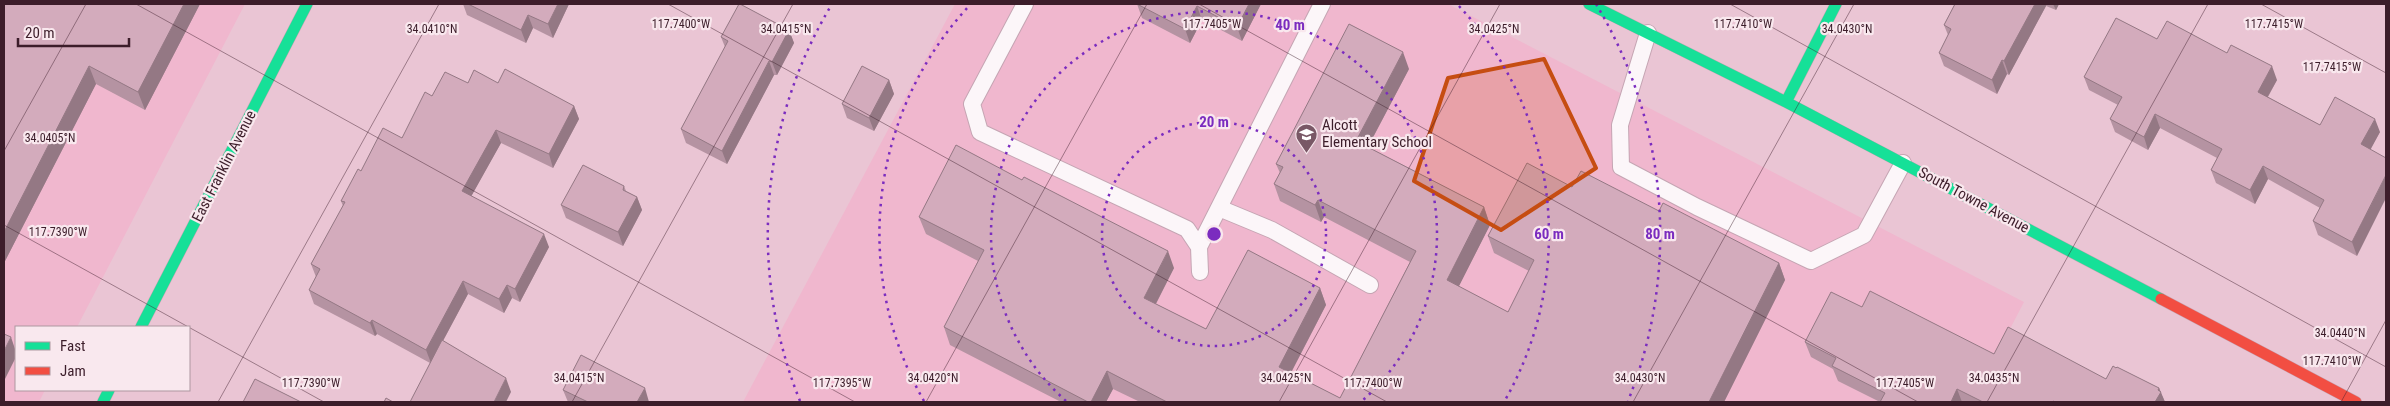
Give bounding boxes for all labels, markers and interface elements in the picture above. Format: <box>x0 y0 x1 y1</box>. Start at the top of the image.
scale bar <box>18 15 129 47</box>
text: 40 m <box>1275 16 1305 34</box>
text: 117.7400°W <box>652 17 710 31</box>
text: 117.7405°W <box>1183 17 1241 31</box>
text: 117.7410°W <box>1714 17 1772 31</box>
text: 117.7415°W <box>2245 17 2303 31</box>
text: 34.0410°N <box>407 22 457 36</box>
text: 34.0415°N <box>761 22 811 36</box>
text: 34.0425°N <box>1469 22 1519 36</box>
text: 34.0430°N <box>1822 22 1872 36</box>
text: 20 m <box>25 24 55 42</box>
text: 117.7415°W <box>2303 60 2361 74</box>
street label: East Franklin Avenue <box>188 107 260 225</box>
text: 20 m <box>1199 113 1229 131</box>
place label: Alcott Elementary School <box>1322 116 1432 151</box>
school or university icon: Alcott Elementary School <box>1294 122 1318 153</box>
text: 34.0405°N <box>25 131 75 145</box>
street label: South Towne Avenue <box>1916 163 2032 237</box>
text: 117.7390°W <box>29 225 87 239</box>
centre of rings <box>1205 225 1223 243</box>
text: 60 m <box>1534 225 1564 243</box>
text: 80 m <box>1645 225 1675 243</box>
legend <box>15 326 190 391</box>
text: 34.0440°N <box>2315 326 2365 340</box>
text: Fast <box>60 337 85 355</box>
text: 117.7410°W <box>2303 354 2361 368</box>
text: Jam <box>60 362 86 380</box>
text: 34.0415°N <box>554 371 604 385</box>
text: 34.0420°N <box>908 371 958 385</box>
text: 34.0425°N <box>1261 371 1311 385</box>
text: 34.0430°N <box>1615 371 1665 385</box>
text: 34.0435°N <box>1969 371 2019 385</box>
text: 117.7390°W <box>282 376 340 390</box>
text: 117.7395°W <box>813 376 871 390</box>
text: 117.7400°W <box>1344 376 1402 390</box>
text: 117.7405°W <box>1876 376 1934 390</box>

